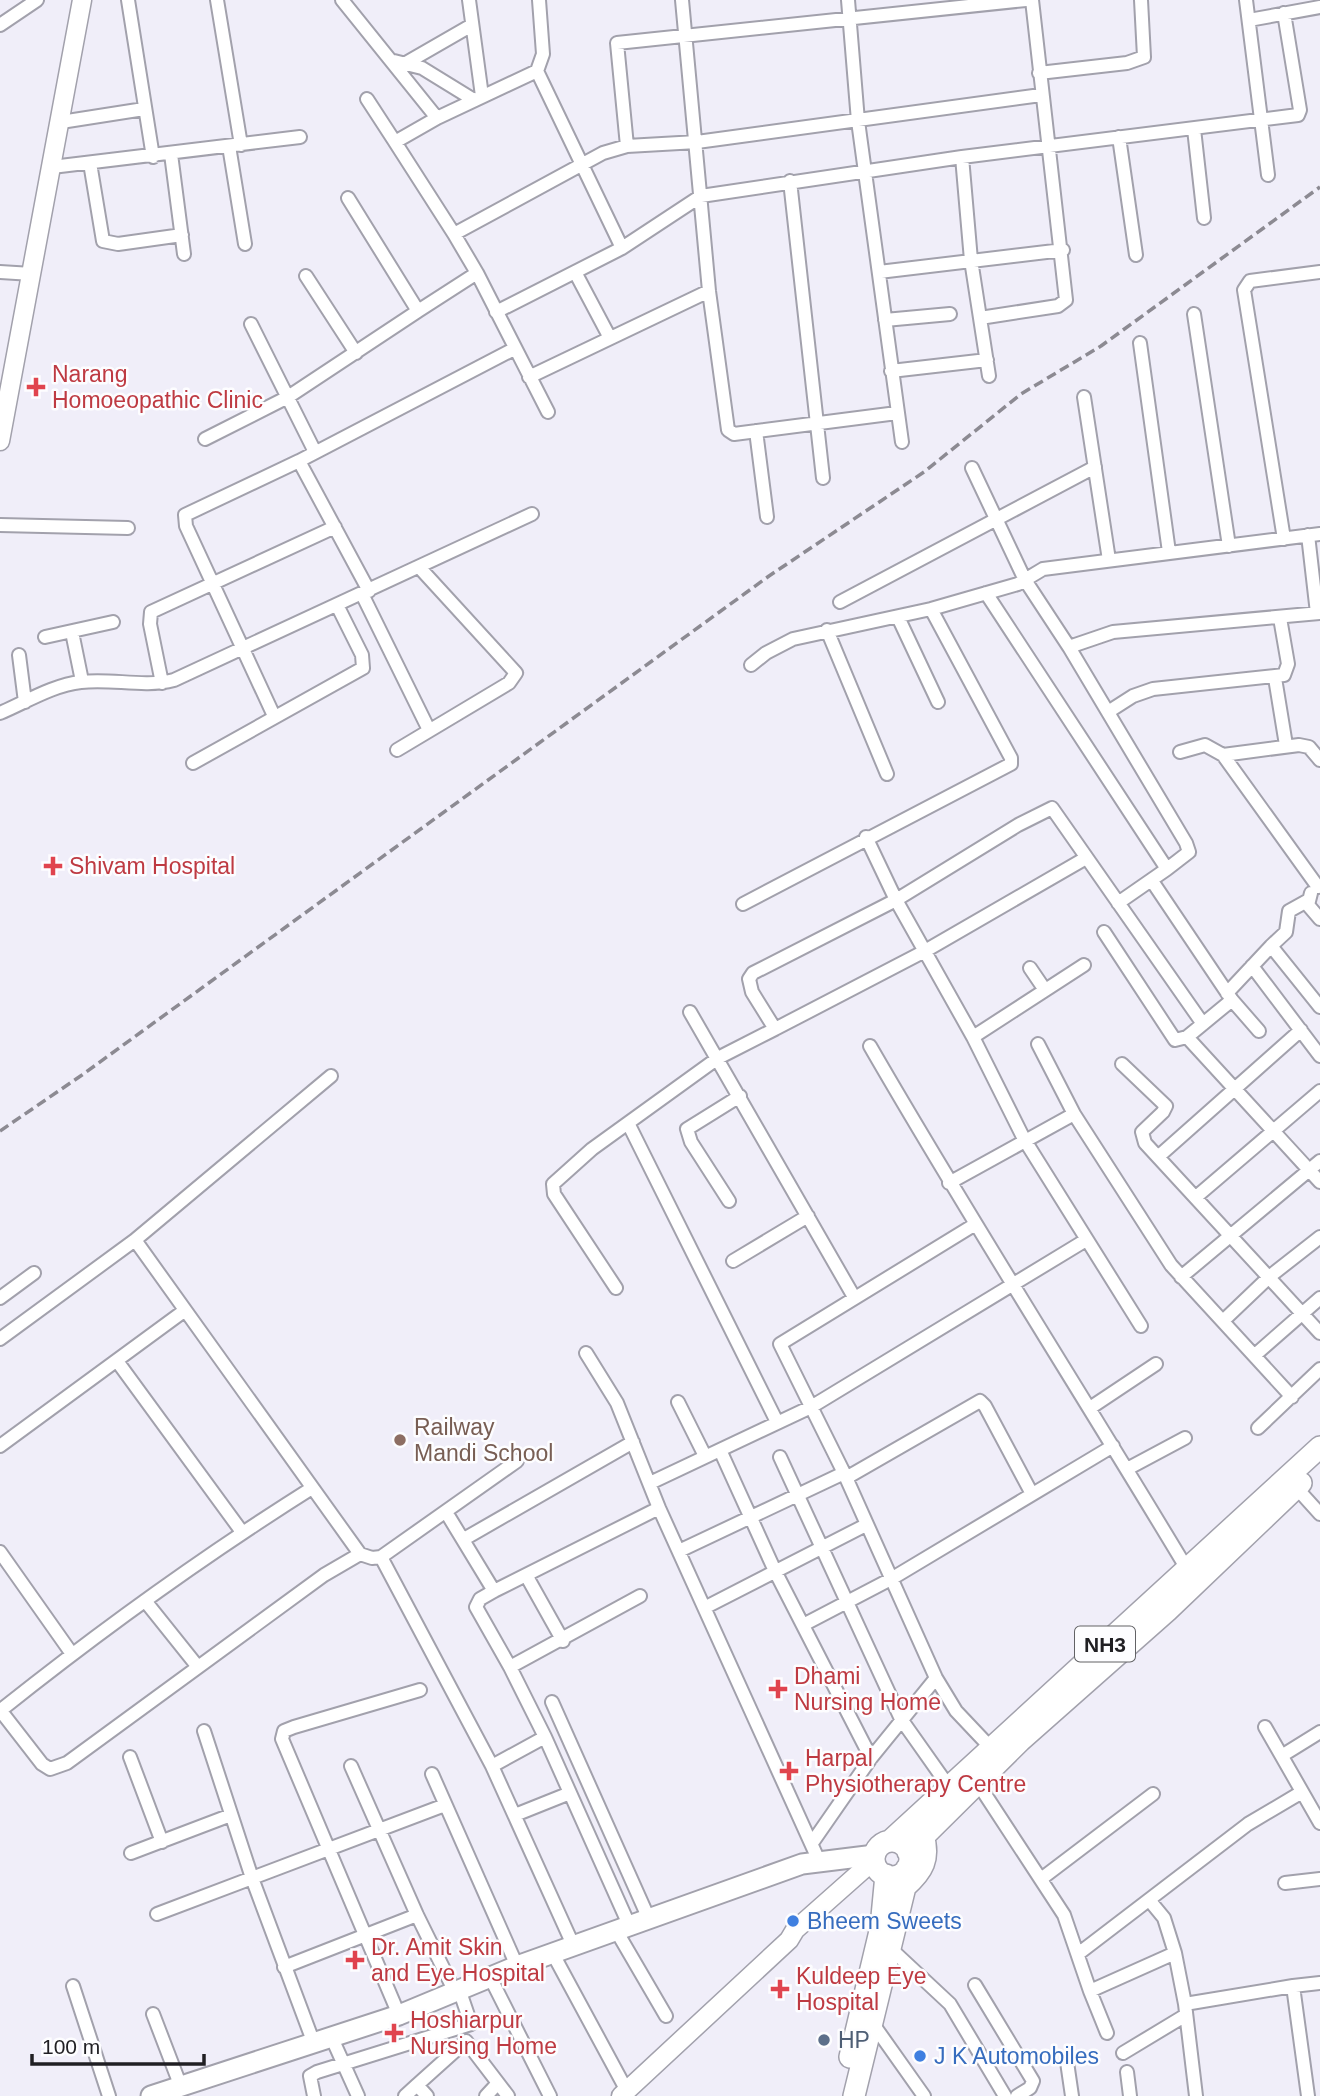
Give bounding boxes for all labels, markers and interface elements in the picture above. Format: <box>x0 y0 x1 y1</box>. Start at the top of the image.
place label: Narang Homoeopathic Clinic <box>52 361 263 413</box>
marker: Narang Homoeopathic Clinic <box>26 377 46 397</box>
place label: Shivam Hospital <box>69 853 235 879</box>
marker: Shivam Hospital <box>43 856 63 876</box>
place label: Railway Mandi School <box>414 1414 553 1466</box>
marker: Railway Mandi School <box>392 1432 408 1448</box>
road number: NH3 <box>1075 1626 1135 1662</box>
place label: Dhami Nursing Home <box>794 1663 941 1715</box>
marker: Dhami Nursing Home <box>768 1679 788 1699</box>
place label: Harpal Physiotherapy Centre <box>805 1745 1026 1797</box>
marker: Harpal Physiotherapy Centre <box>779 1761 799 1781</box>
place label: Bheem Sweets <box>807 1908 962 1934</box>
marker: Bheem Sweets <box>785 1913 801 1929</box>
place label: Dr. Amit Skin and Eye Hospital <box>371 1934 545 1986</box>
marker: Dr. Amit Skin and Eye Hospital <box>345 1950 365 1970</box>
place label: Kuldeep Eye Hospital <box>796 1963 926 2015</box>
marker: Kuldeep Eye Hospital <box>770 1979 790 1999</box>
place label: Hoshiarpur Nursing Home <box>410 2007 557 2059</box>
scale bar <box>32 2022 203 2066</box>
marker: Hoshiarpur Nursing Home <box>384 2023 404 2043</box>
place label: HP <box>838 2027 870 2053</box>
marker: HP <box>816 2032 832 2048</box>
text: 100 m <box>42 2035 100 2058</box>
place label: J K Automobiles <box>934 2043 1099 2069</box>
marker: J K Automobiles <box>912 2048 928 2064</box>

